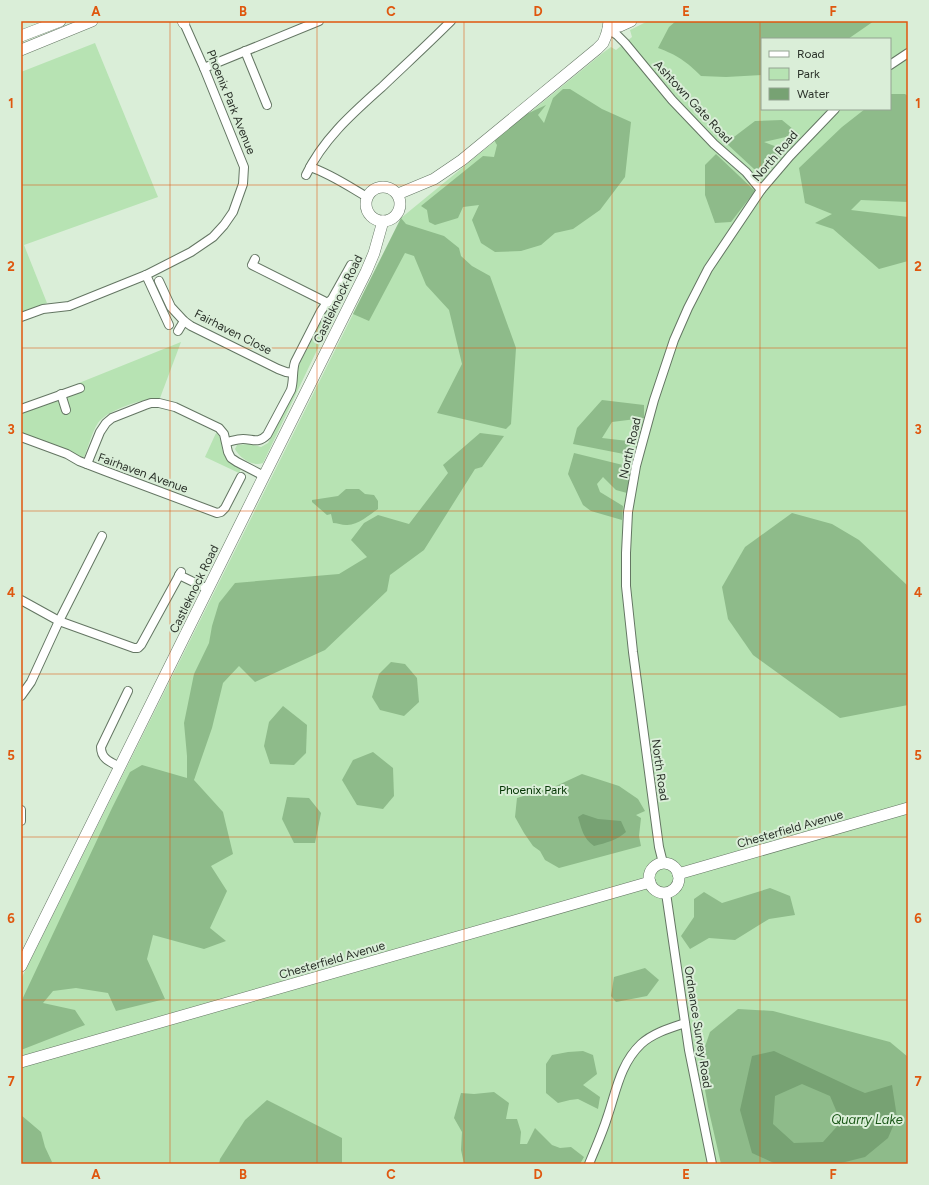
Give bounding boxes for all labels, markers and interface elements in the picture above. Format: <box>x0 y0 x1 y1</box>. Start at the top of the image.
text: A <box>91 4 101 19</box>
text: B <box>239 4 247 19</box>
text: C <box>386 4 396 19</box>
text: D <box>533 4 543 19</box>
text: E <box>682 4 690 19</box>
text: F <box>829 4 837 19</box>
legend <box>761 38 891 110</box>
text: Road <box>797 47 825 61</box>
street label: Phoenix Park Avenue <box>204 48 259 157</box>
street label: Ashtown Gate Road <box>651 58 735 146</box>
text: Park <box>797 67 820 81</box>
text: Water <box>797 87 829 101</box>
text: 1 <box>8 96 14 111</box>
text: 1 <box>915 96 921 111</box>
street label: North Road <box>749 128 801 184</box>
street label: Castleknock Road <box>311 253 365 345</box>
text: 2 <box>7 259 15 274</box>
text: 2 <box>914 259 922 274</box>
street label: Fairhaven Close <box>192 307 274 358</box>
street label: North Road <box>616 416 644 480</box>
text: 3 <box>7 422 15 437</box>
text: 3 <box>914 422 922 437</box>
street label: Fairhaven Avenue <box>96 450 190 496</box>
street label: Castleknock Road <box>167 543 221 635</box>
text: 4 <box>7 585 15 600</box>
text: 4 <box>914 585 922 600</box>
street label: North Road <box>649 738 671 802</box>
text: 5 <box>7 748 15 763</box>
text: 5 <box>914 748 922 763</box>
park label: Phoenix Park <box>499 783 567 797</box>
street label: Chesterfield Avenue <box>735 807 845 851</box>
text: 6 <box>7 911 15 926</box>
text: 6 <box>914 911 922 926</box>
street label: Chesterfield Avenue <box>277 938 387 982</box>
street label: Ordnance Survey Road <box>681 965 715 1089</box>
text: 7 <box>7 1074 15 1089</box>
text: 7 <box>914 1074 922 1089</box>
water label: Quarry Lake <box>831 1112 903 1127</box>
text: A <box>91 1167 101 1182</box>
text: B <box>239 1167 247 1182</box>
text: C <box>386 1167 396 1182</box>
text: D <box>533 1167 543 1182</box>
text: E <box>682 1167 690 1182</box>
text: F <box>829 1167 837 1182</box>

